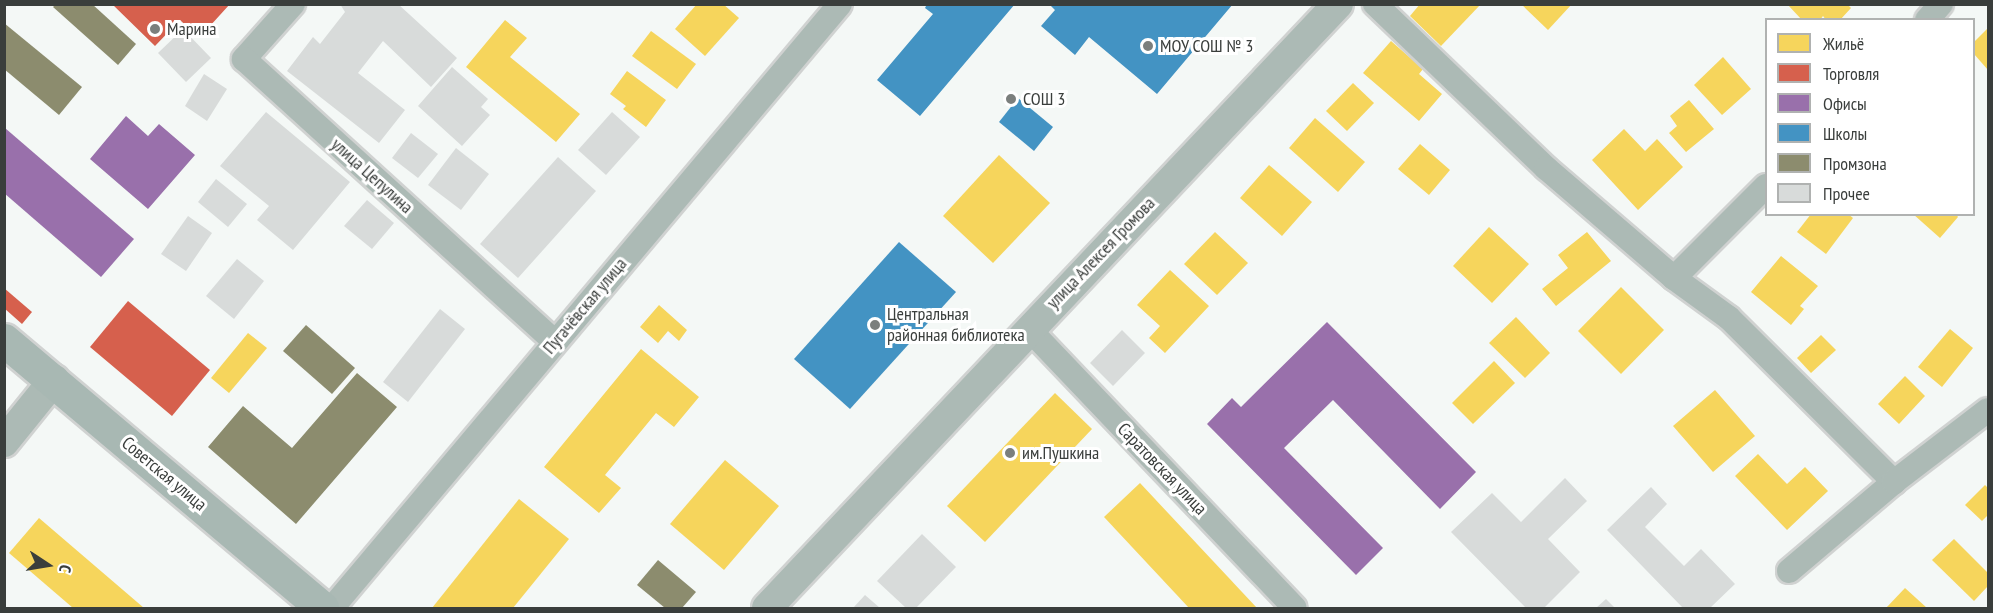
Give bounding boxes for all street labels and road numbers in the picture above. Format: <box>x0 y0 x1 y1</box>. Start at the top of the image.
street label: улица Цепулина <box>327 134 417 218</box>
street label: улица Алексея Громова <box>1042 193 1160 313</box>
street label: Пугачёвская улица <box>539 254 631 358</box>
street label: Саратовская улица <box>1113 419 1211 519</box>
street label: Советская улица <box>117 432 211 516</box>

